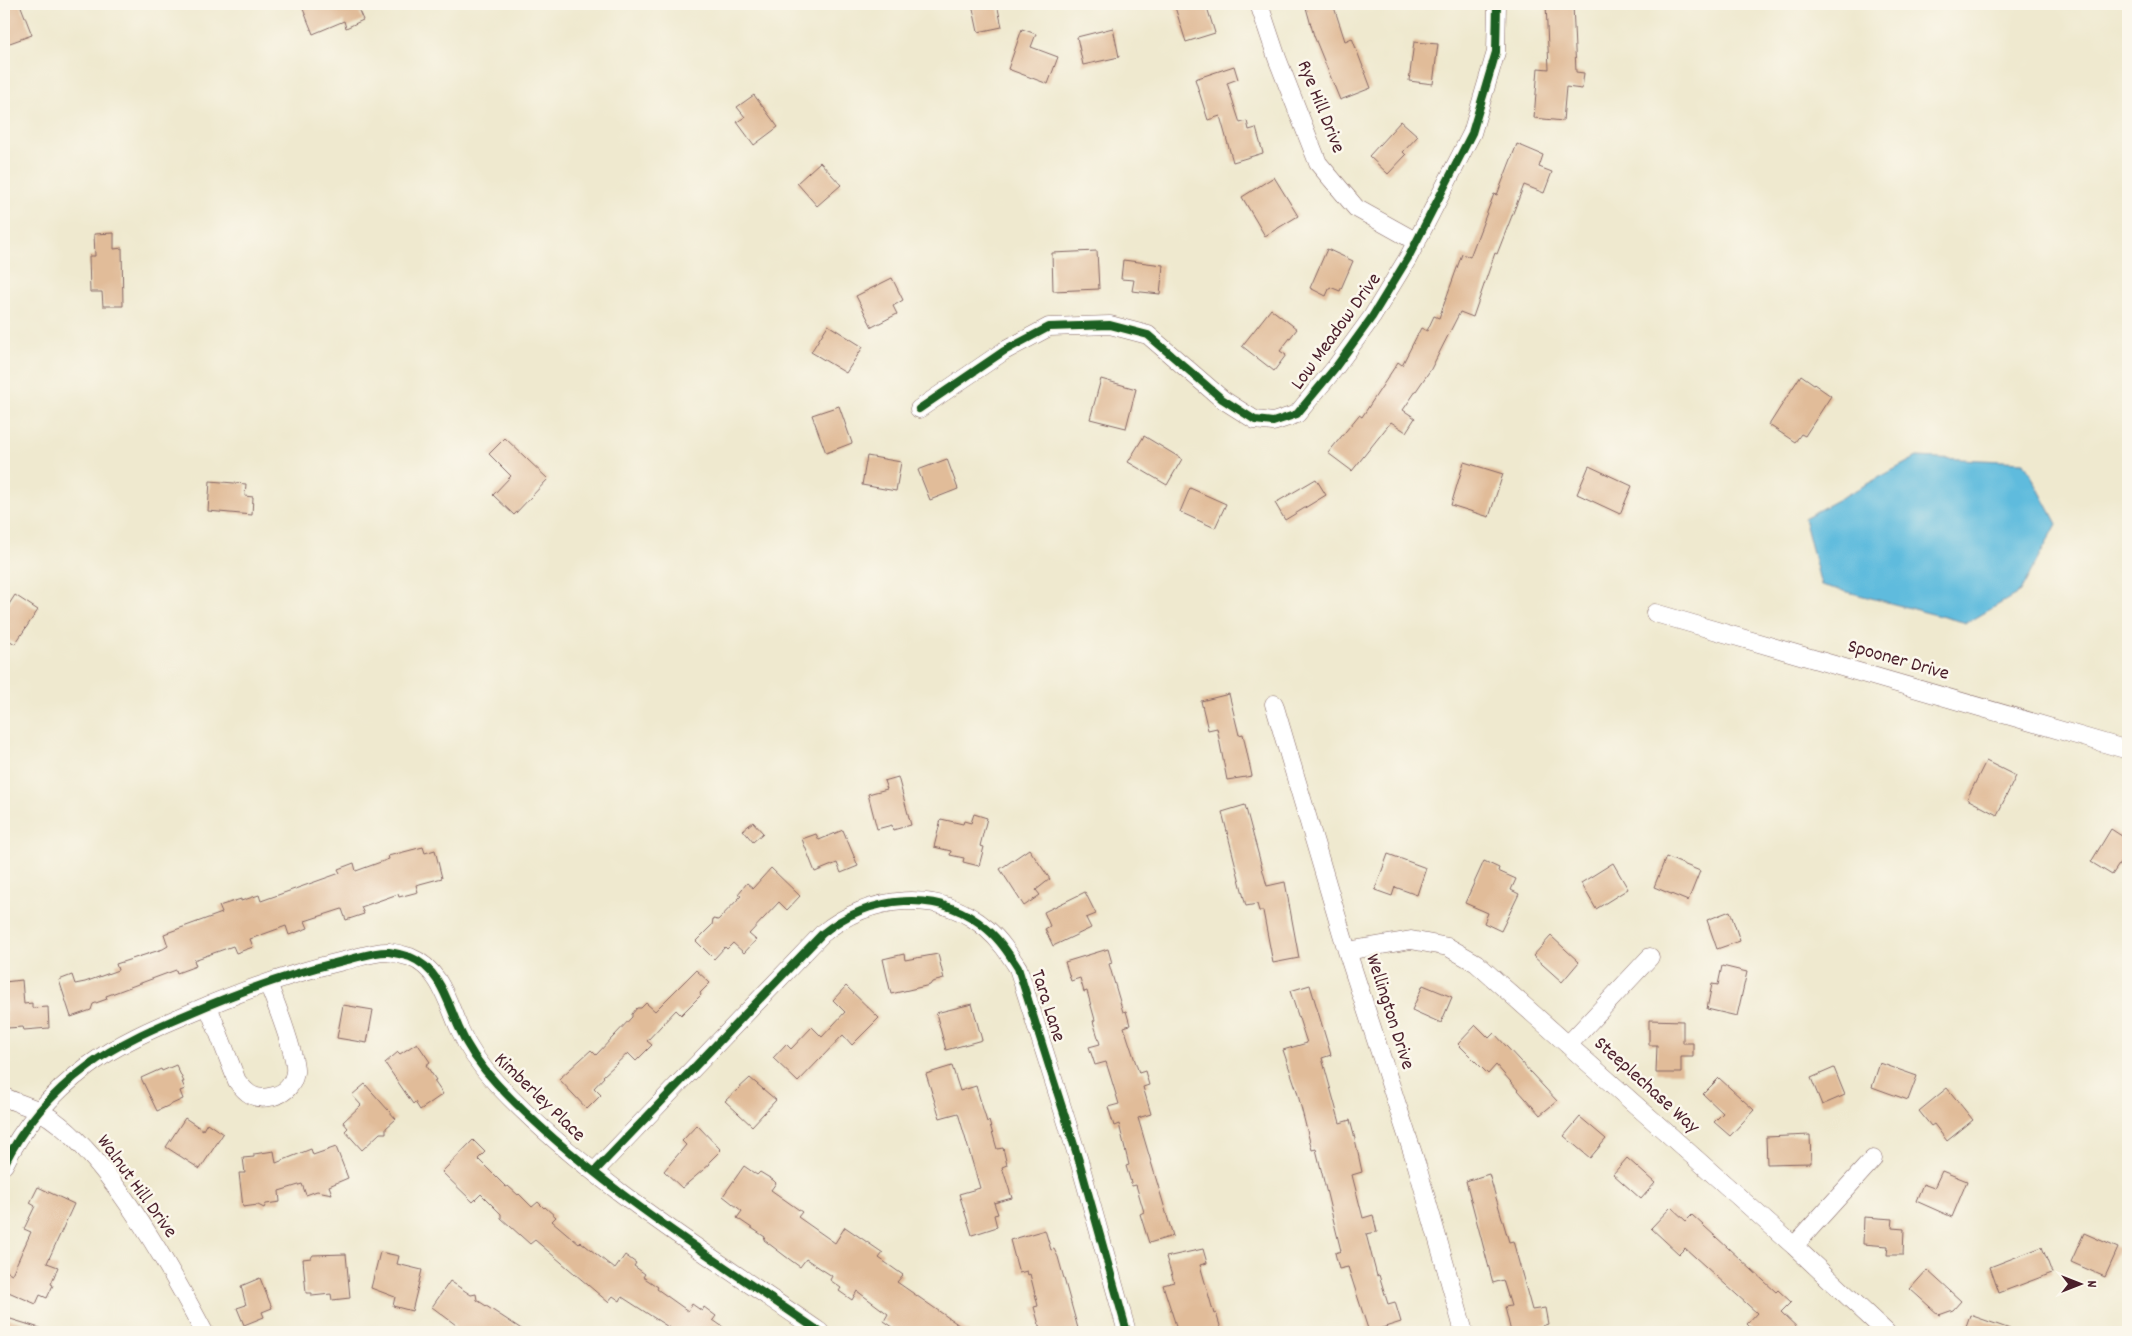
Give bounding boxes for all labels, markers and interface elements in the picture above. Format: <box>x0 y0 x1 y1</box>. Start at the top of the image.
street label: Rye Hill Drive <box>1289 56 1351 158</box>
street label: Low Meadow Drive <box>1285 268 1389 396</box>
street label: Spooner Drive <box>1844 633 1952 689</box>
street label: Wellington Drive <box>1357 951 1421 1074</box>
street label: Tara Lane <box>1022 966 1072 1046</box>
street label: Steeplechase Way <box>1587 1031 1706 1142</box>
street label: Kimberley Place <box>487 1047 591 1149</box>
street label: Walnut Hill Drive <box>89 1129 183 1245</box>
north arrow <box>2054 1258 2104 1308</box>
text: N <box>2081 1281 2101 1288</box>

